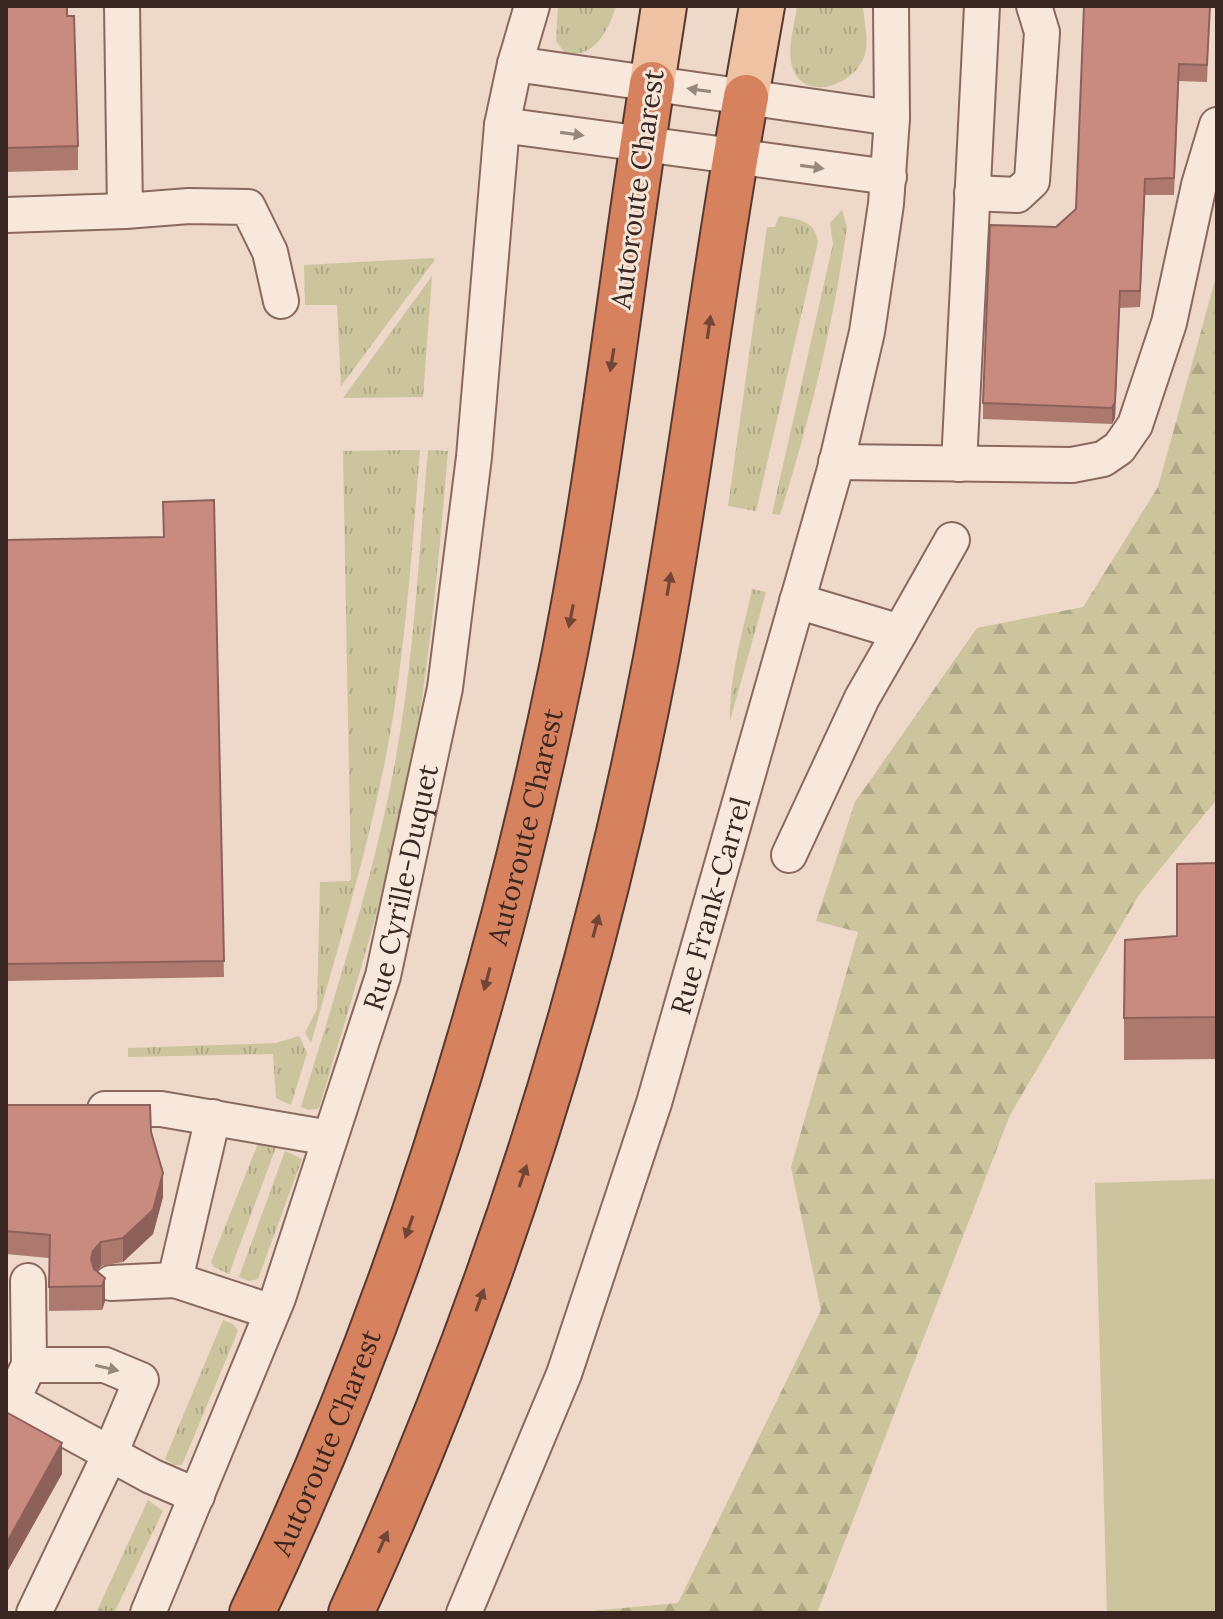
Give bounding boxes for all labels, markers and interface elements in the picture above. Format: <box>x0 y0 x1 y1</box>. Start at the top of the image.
street label: Autoroute Charest <box>602 67 672 312</box>
one-way arrow <box>686 83 711 96</box>
one-way arrow <box>560 128 585 141</box>
one-way arrow <box>800 161 825 174</box>
one-way arrow <box>702 315 715 340</box>
one-way arrow <box>605 347 618 372</box>
one-way arrow <box>664 572 676 597</box>
one-way arrow <box>565 604 577 629</box>
street label: Autoroute Charest <box>479 705 571 950</box>
street label: Rue Cyrille-Duquet <box>355 761 446 1015</box>
street label: Rue Frank-Carrel <box>662 793 758 1018</box>
one-way arrow <box>591 914 603 939</box>
one-way arrow <box>480 967 493 991</box>
one-way arrow <box>518 1164 530 1188</box>
one-way arrow <box>403 1215 415 1239</box>
one-way arrow <box>474 1288 487 1312</box>
street label: Autoroute Charest <box>263 1324 389 1562</box>
one-way arrow <box>94 1362 119 1375</box>
one-way arrow <box>376 1530 390 1554</box>

